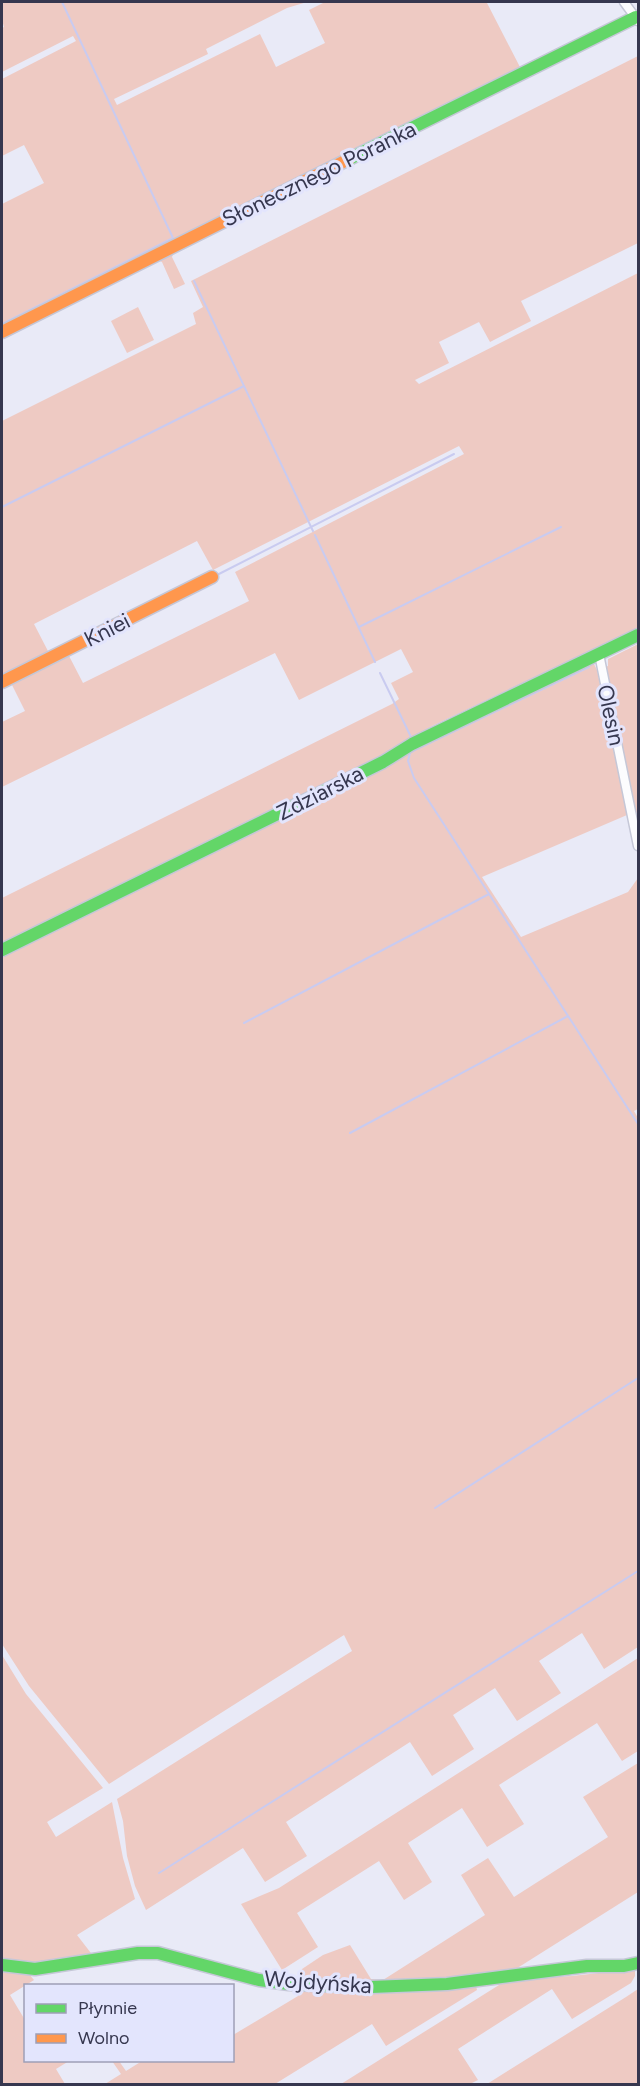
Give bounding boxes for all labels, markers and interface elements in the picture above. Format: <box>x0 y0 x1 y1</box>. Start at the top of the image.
street label: Słonecznego Poranka <box>217 115 421 233</box>
street label: Kniei <box>80 607 134 653</box>
street label: Olesin <box>591 682 631 748</box>
street label: Zdziarska <box>272 760 368 826</box>
street label: Wojdyńska <box>263 1965 373 1999</box>
legend <box>24 1984 234 2062</box>
text: Płynnie <box>78 1997 137 2019</box>
text: Wolno <box>78 2027 129 2049</box>

